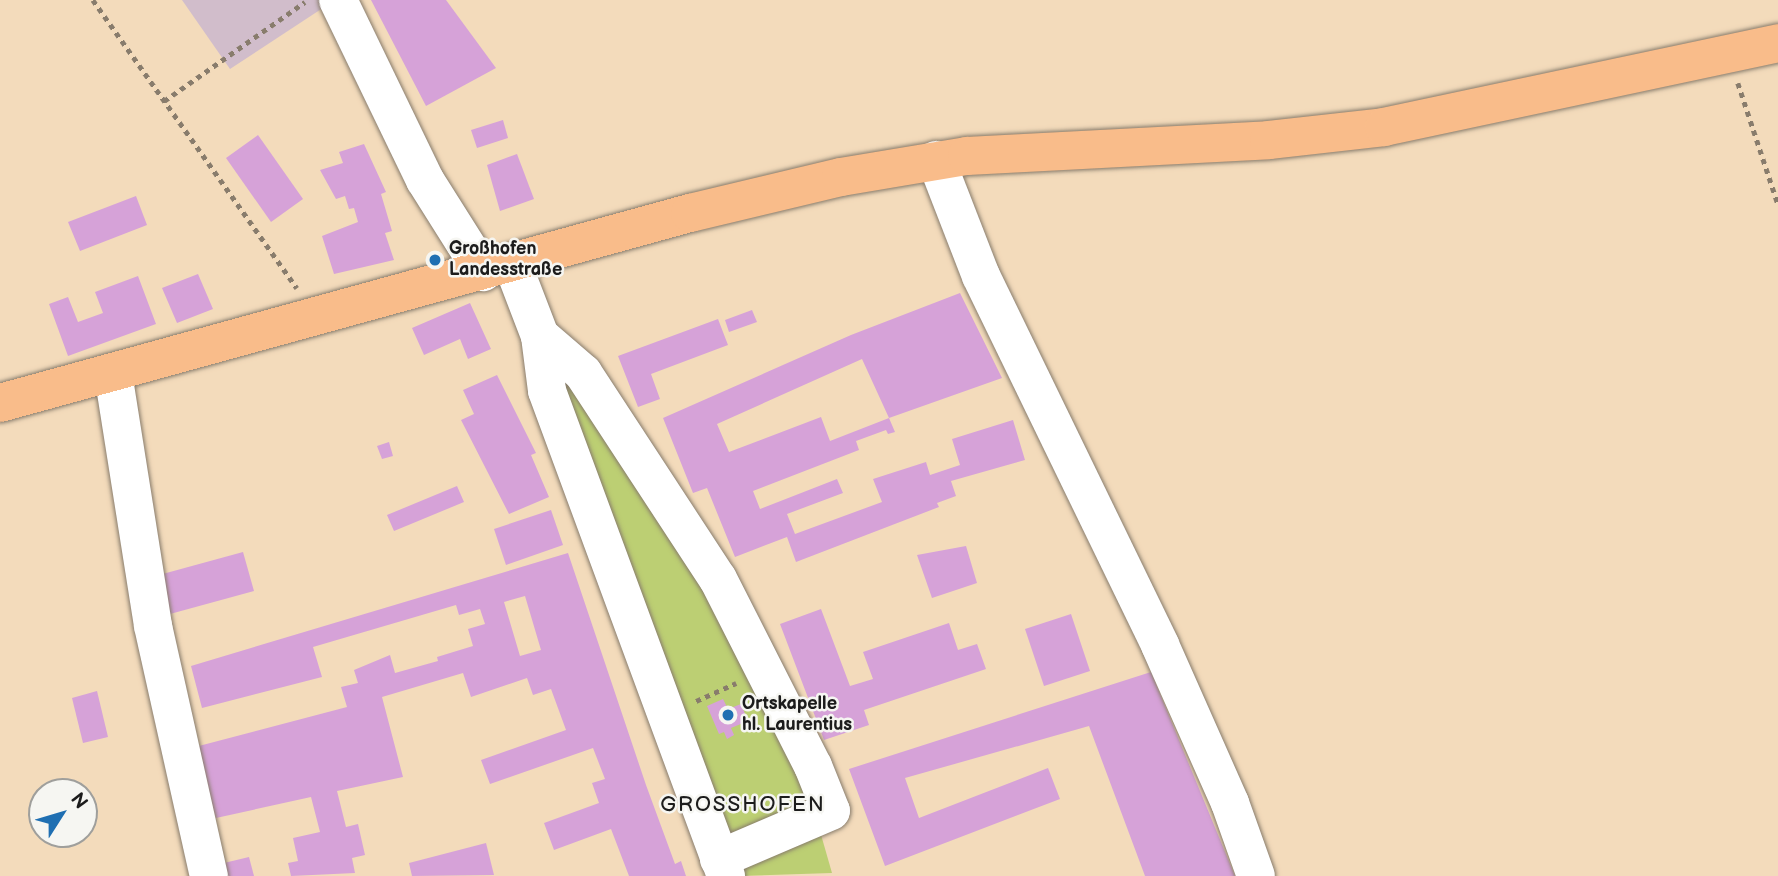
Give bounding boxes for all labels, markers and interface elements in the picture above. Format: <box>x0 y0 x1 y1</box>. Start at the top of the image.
place label: Großhofen Landesstraße <box>449 239 562 282</box>
marker: Großhofen Landesstraße <box>427 252 443 268</box>
place label: Ortskapelle hl. Laurentius <box>742 694 852 736</box>
marker: Ortskapelle hl. Laurentius <box>720 707 736 723</box>
north arrow <box>28 778 98 848</box>
text: N <box>65 789 92 814</box>
district label: GROSSHOFEN <box>661 792 825 818</box>

